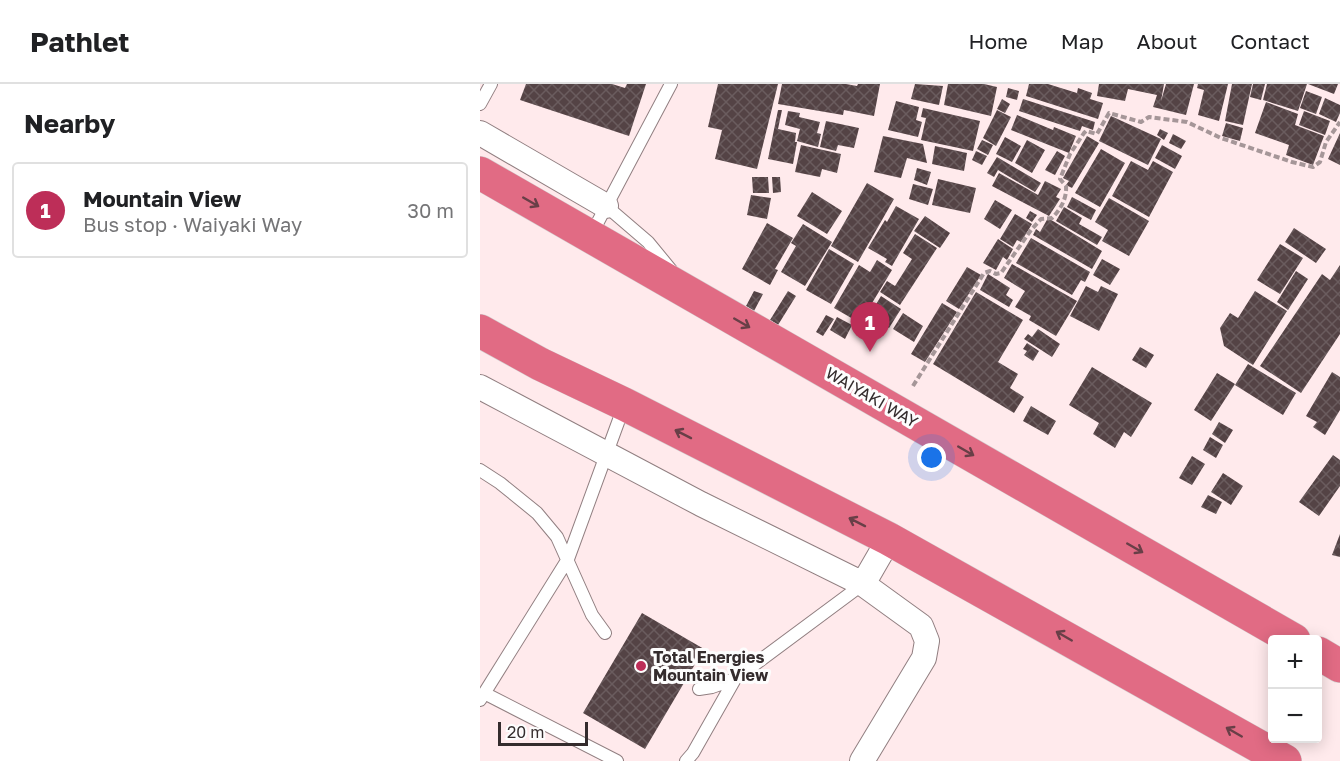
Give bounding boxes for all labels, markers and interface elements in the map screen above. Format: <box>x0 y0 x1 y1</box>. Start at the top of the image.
text: Pathlet <box>30 25 130 58</box>
text: Home <box>968 28 1028 54</box>
text: Map <box>1061 28 1104 54</box>
text: About <box>1137 28 1197 54</box>
text: Contact <box>1230 28 1310 54</box>
text: Nearby <box>24 108 115 139</box>
text: Mountain View <box>83 185 241 212</box>
one-way arrow <box>522 196 539 208</box>
text: 1 <box>40 198 51 222</box>
text: 30 m <box>407 198 454 222</box>
text: Bus stop · Waiyaki Way <box>83 212 302 236</box>
pin: 1 <box>850 302 890 352</box>
one-way arrow <box>733 317 750 329</box>
street label: WAIYAKI WAY <box>822 363 922 432</box>
one-way arrow <box>674 427 692 439</box>
your location <box>917 443 946 472</box>
one-way arrow <box>957 445 974 457</box>
one-way arrow <box>848 516 866 527</box>
one-way arrow <box>1126 542 1143 554</box>
one-way arrow <box>1056 630 1073 642</box>
map controls <box>1268 635 1322 743</box>
button: + <box>1268 635 1322 689</box>
place label: Total Energies Mountain View <box>653 647 769 685</box>
marker: Total Energies Mountain View <box>634 659 648 673</box>
button: − <box>1268 689 1322 743</box>
scale bar <box>498 719 588 746</box>
text: 20 m <box>507 722 544 742</box>
one-way arrow <box>1226 726 1243 738</box>

